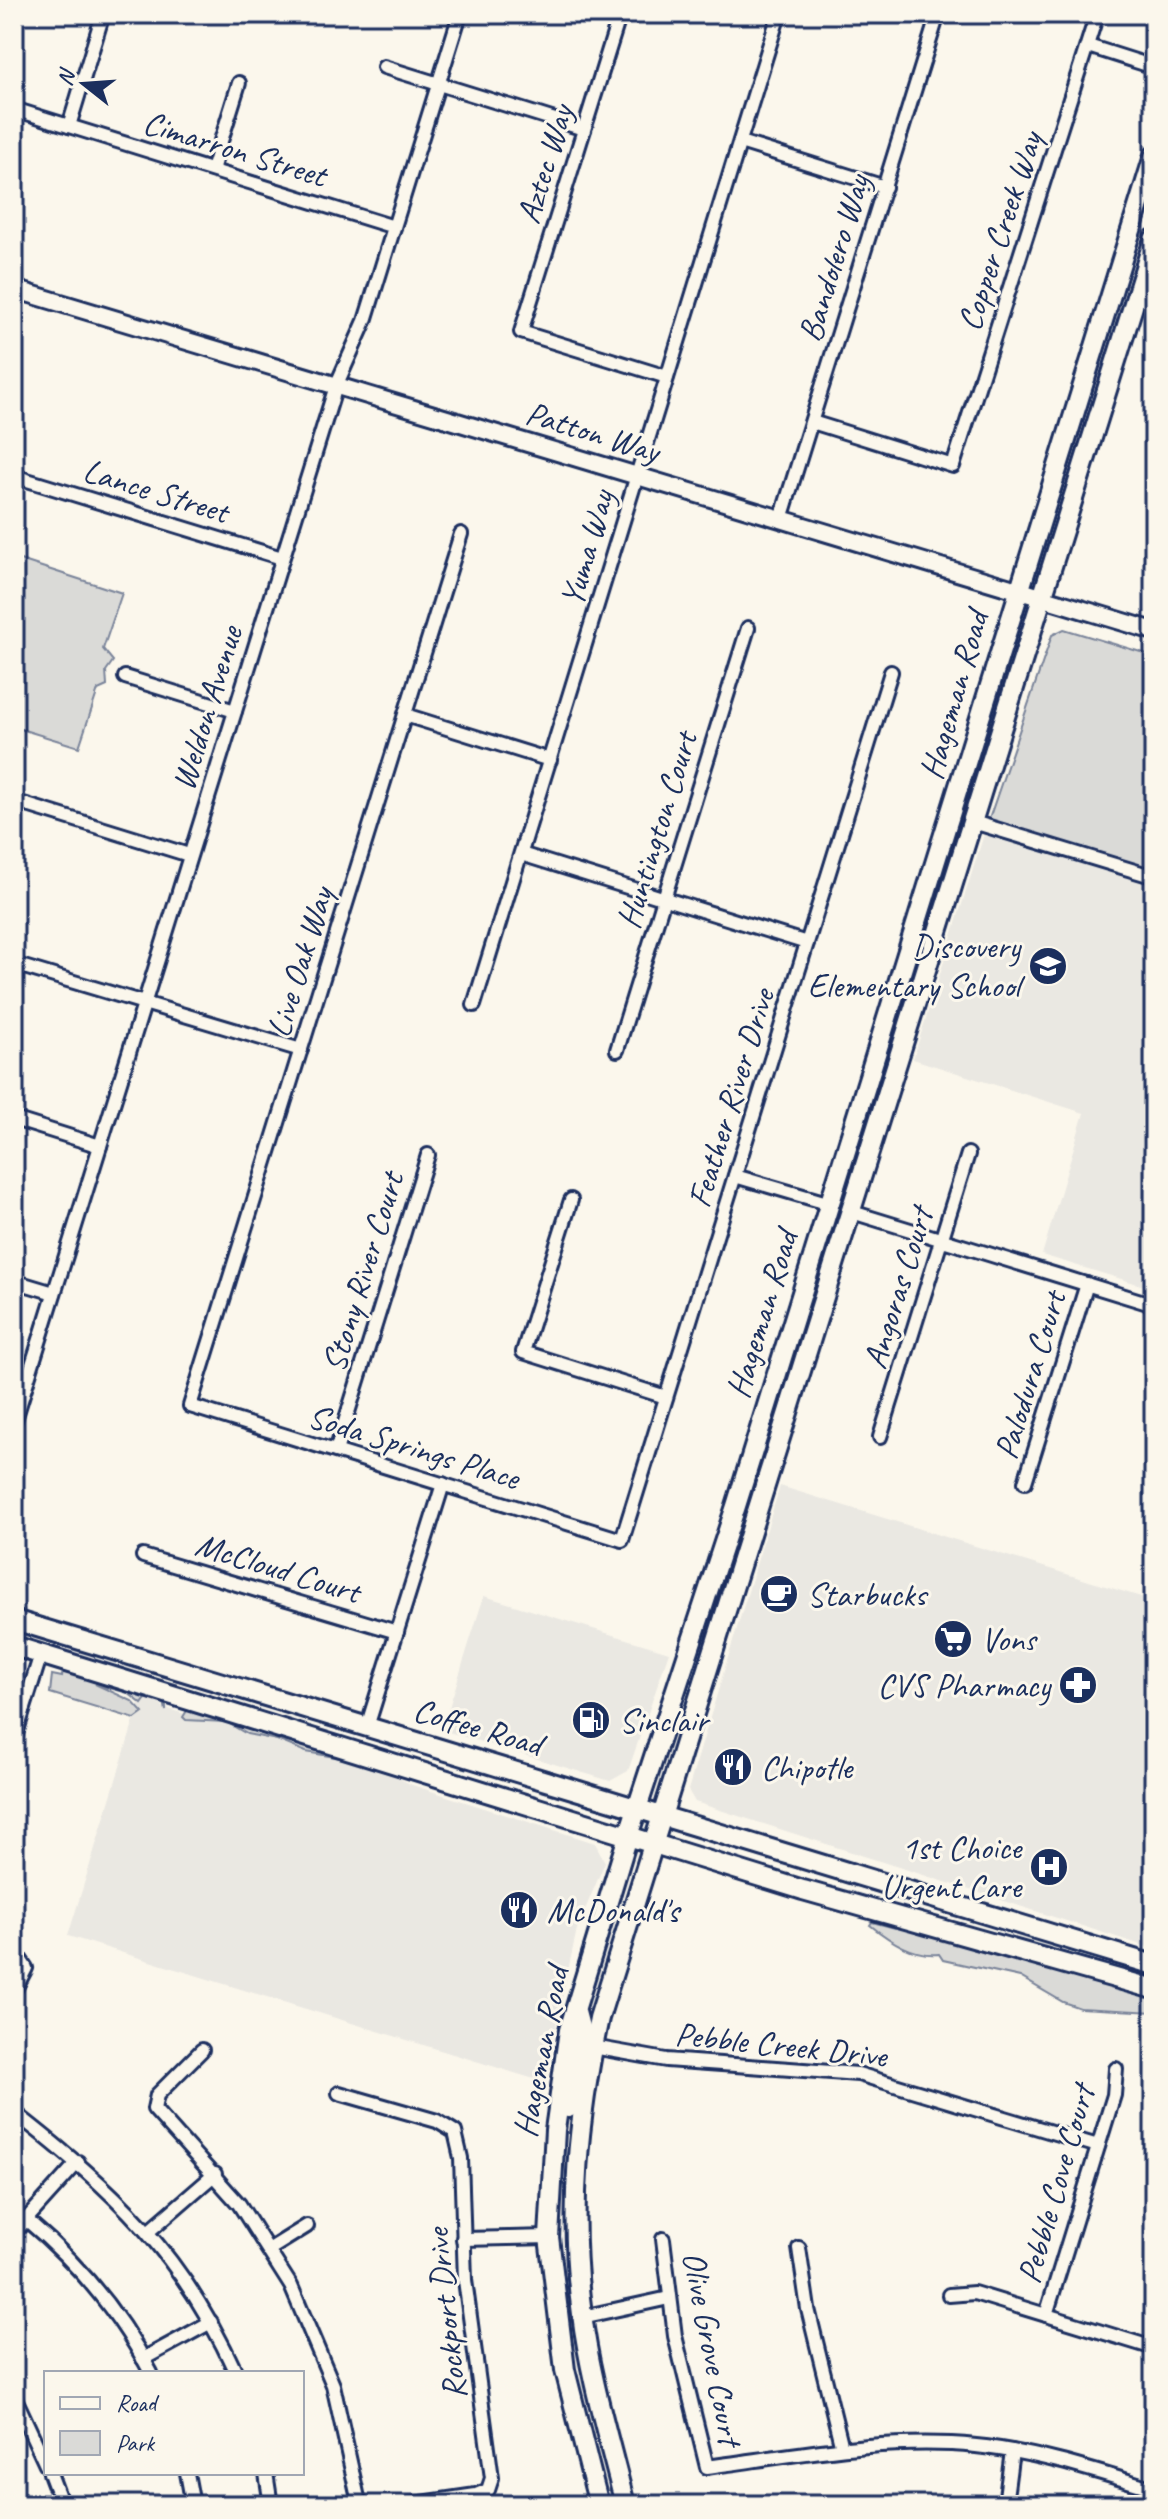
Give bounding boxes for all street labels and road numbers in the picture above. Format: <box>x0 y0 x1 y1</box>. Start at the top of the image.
street label: Aztec Way <box>506 98 583 228</box>
street label: Cimarron Street <box>138 100 335 198</box>
street label: Copper Creek Way <box>947 123 1053 336</box>
street label: Bandolero Way <box>788 167 880 347</box>
street label: Patton Way <box>521 391 667 473</box>
street label: Lance Street <box>78 448 237 534</box>
street label: Yuma Way <box>549 483 624 611</box>
street label: Hageman Road <box>909 602 999 784</box>
street label: Weldon Avenue <box>161 619 252 795</box>
street label: Huntington Court <box>606 723 708 933</box>
street label: Live Oak Way <box>256 879 344 1042</box>
street label: Feather River Drive <box>677 981 785 1213</box>
street label: Stony River Court <box>312 1164 414 1377</box>
street label: Angoras Court <box>853 1198 944 1374</box>
street label: Hageman Road <box>716 1221 809 1403</box>
street label: Palodura Court <box>984 1283 1076 1464</box>
street label: Soda Springs Place <box>303 1394 526 1500</box>
street label: McCloud Court <box>191 1522 369 1614</box>
street label: Coffee Road <box>409 1688 551 1767</box>
street label: Hageman Road <box>503 1959 579 2141</box>
street label: Pebble Creek Drive <box>673 2012 891 2077</box>
street label: Pebble Cove Court <box>1007 2076 1106 2288</box>
street label: Rockport Drive <box>415 2223 476 2401</box>
street label: Olive Grove Court <box>673 2248 753 2453</box>

